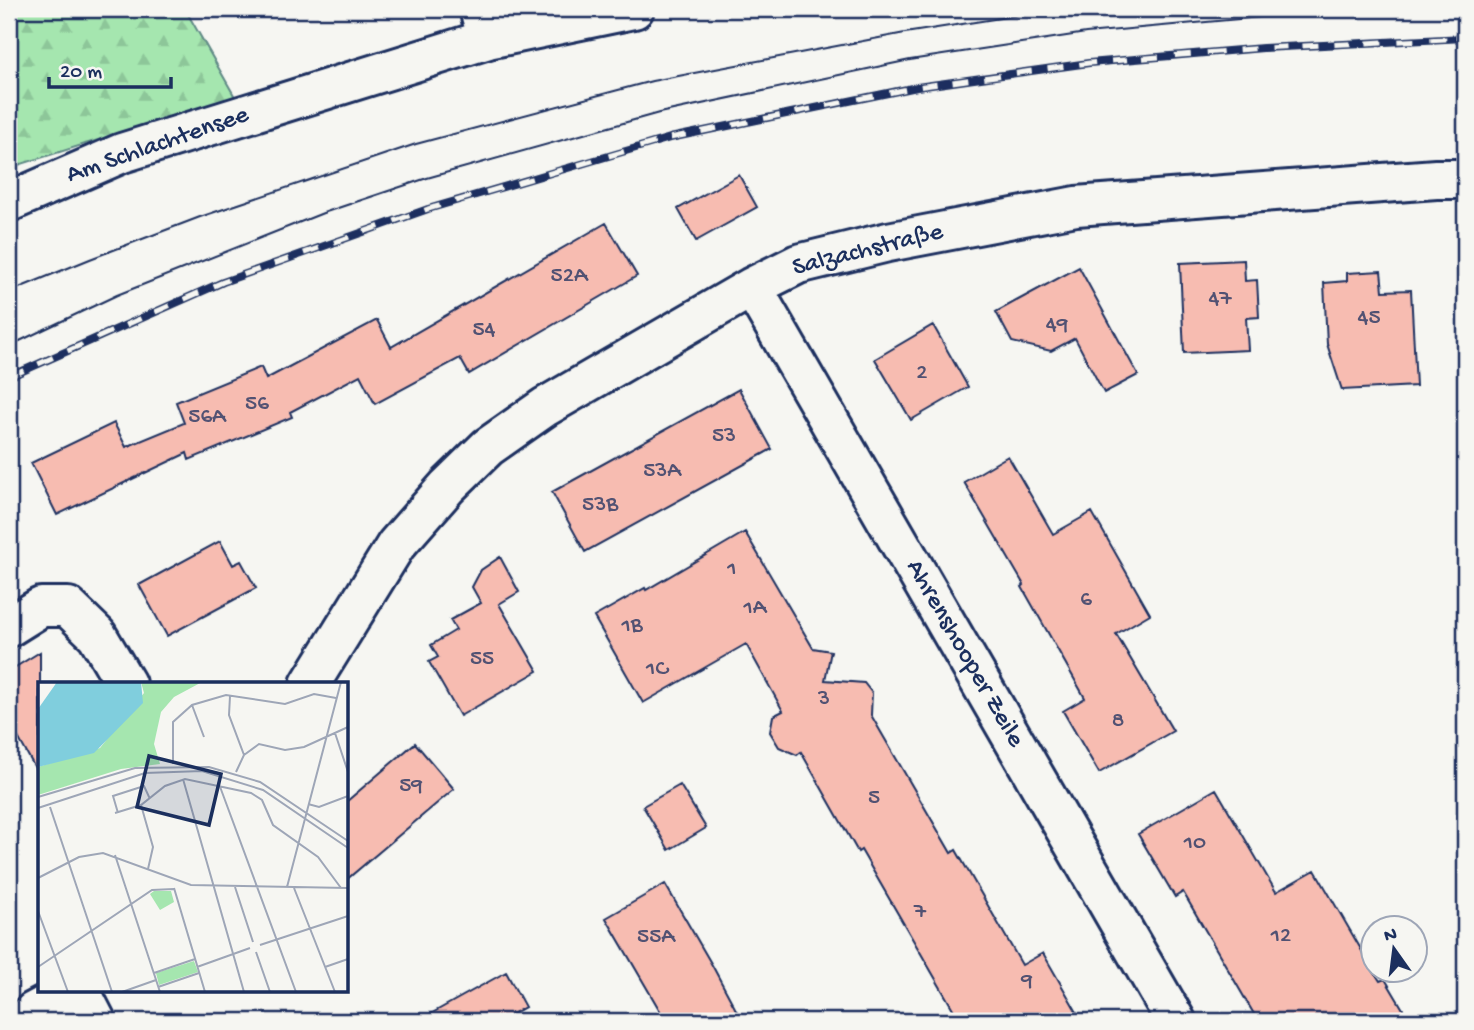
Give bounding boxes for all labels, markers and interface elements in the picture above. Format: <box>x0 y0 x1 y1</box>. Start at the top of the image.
scale bar <box>49 46 172 90</box>
text: 20 m <box>60 61 102 86</box>
street label: Am Schlachtensee <box>63 100 254 192</box>
street label: Salzachstraße <box>790 217 947 285</box>
house number: 52A <box>551 263 589 290</box>
house number: 47 <box>1209 286 1232 313</box>
house number: 45 <box>1358 305 1380 332</box>
house number: 49 <box>1046 312 1069 339</box>
house number: 54 <box>473 317 496 344</box>
house number: 2 <box>916 360 928 387</box>
house number: 56 <box>245 391 269 418</box>
house number: 56A <box>188 404 227 431</box>
house number: 53 <box>712 423 736 450</box>
house number: 53A <box>643 458 682 485</box>
house number: 53B <box>582 492 619 519</box>
street label: Ahrenshooper Zeile <box>898 555 1031 754</box>
house number: 1 <box>726 556 737 583</box>
house number: 6 <box>1080 587 1092 614</box>
house number: 1A <box>743 595 768 622</box>
house number: 1B <box>620 613 644 640</box>
house number: 55 <box>470 646 494 673</box>
house number: 1C <box>645 656 669 683</box>
inset map <box>38 682 348 992</box>
house number: 3 <box>817 686 830 713</box>
house number: 8 <box>1112 708 1124 735</box>
house number: 59 <box>399 773 423 800</box>
house number: 5 <box>868 785 880 812</box>
house number: 10 <box>1183 830 1206 857</box>
house number: 7 <box>913 899 927 926</box>
north arrow <box>1358 914 1428 984</box>
house number: 12 <box>1270 923 1291 950</box>
text: N <box>1382 923 1400 949</box>
house number: 55A <box>637 924 676 951</box>
house number: 9 <box>1020 968 1033 995</box>

